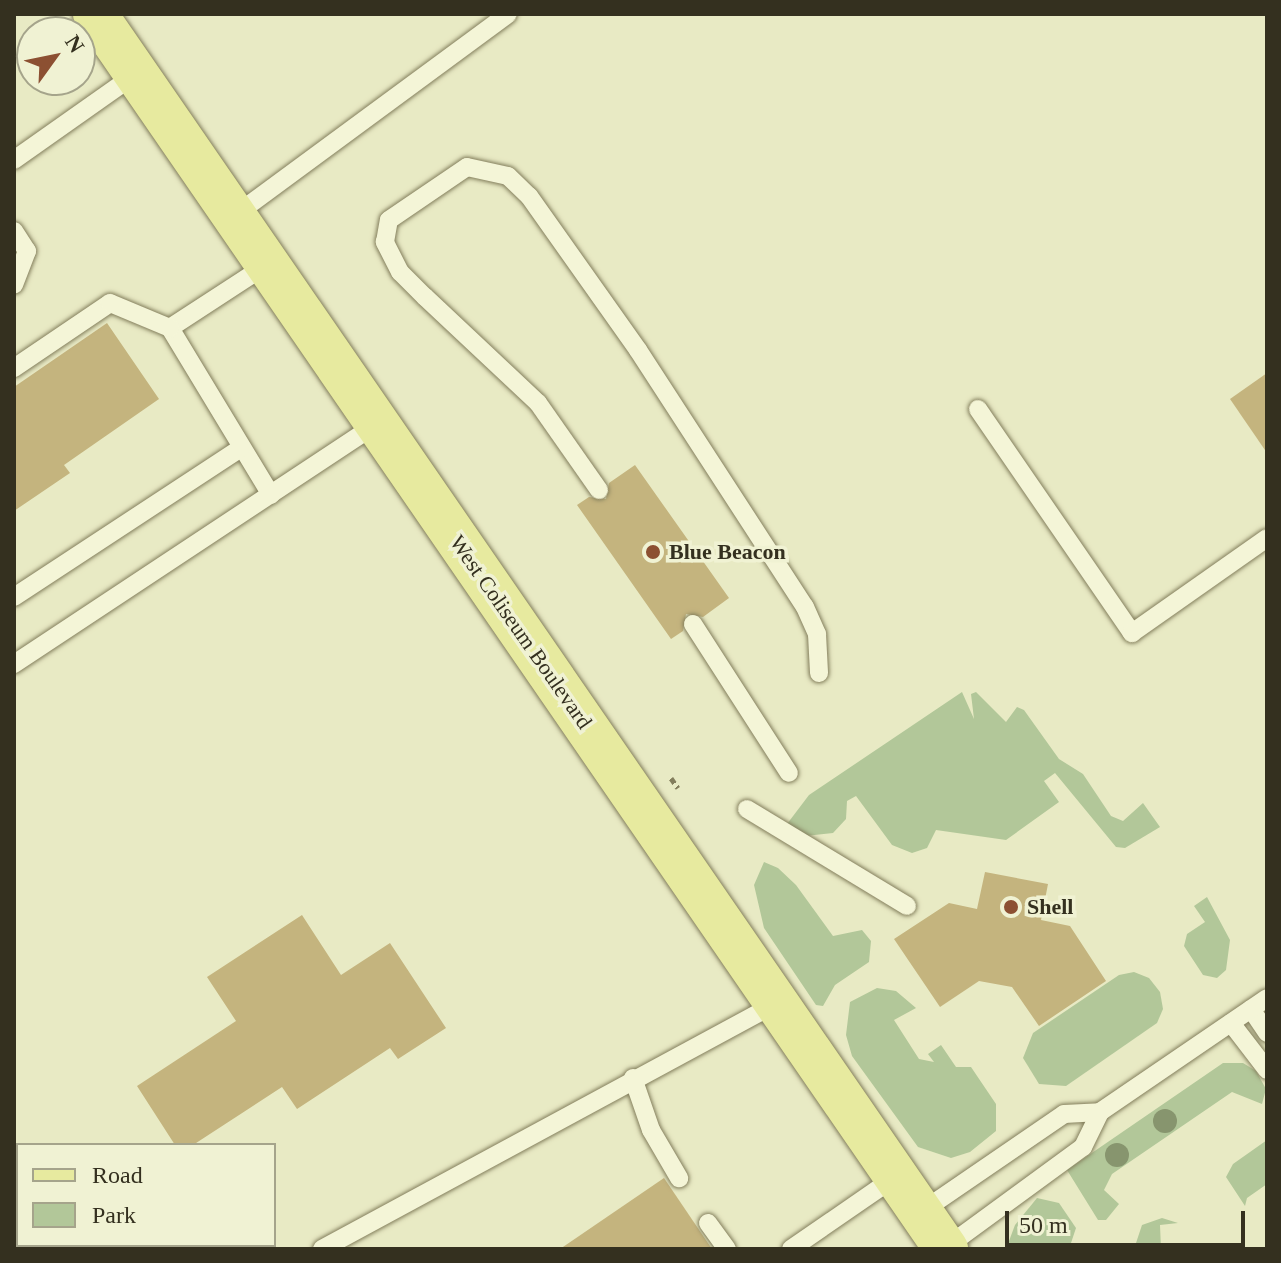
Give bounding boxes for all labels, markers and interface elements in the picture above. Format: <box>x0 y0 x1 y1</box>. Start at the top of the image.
north arrow <box>16 16 96 96</box>
text: N <box>60 30 90 57</box>
street label: West Coliseum Boulevard <box>444 530 598 734</box>
place label: Blue Beacon <box>669 539 786 565</box>
marker: Blue Beacon <box>644 543 662 561</box>
place label: Shell <box>1027 894 1073 920</box>
marker: Shell <box>1002 898 1020 916</box>
legend <box>16 1143 276 1247</box>
text: Road <box>92 1162 143 1188</box>
scale bar <box>1009 1195 1249 1245</box>
text: Park <box>92 1202 136 1228</box>
text: 50 m <box>1019 1212 1068 1238</box>

